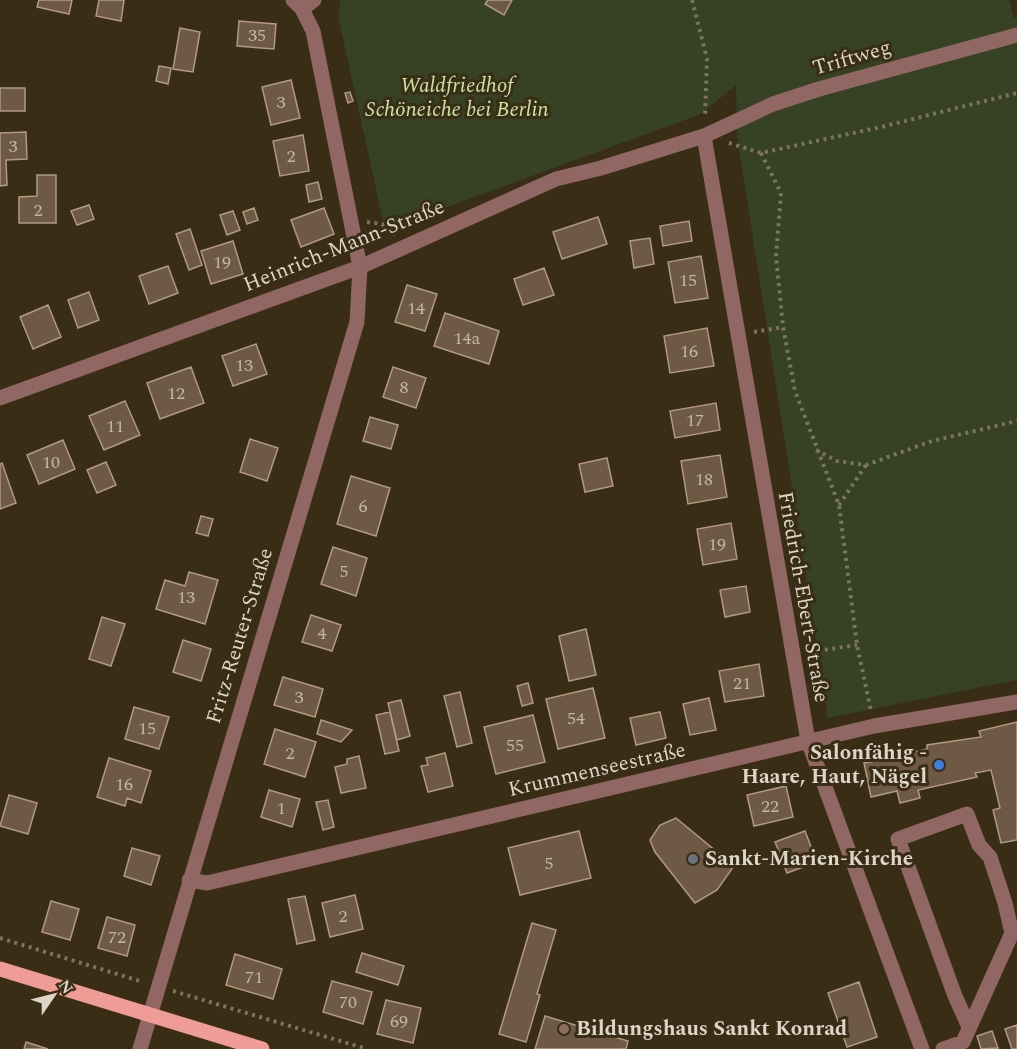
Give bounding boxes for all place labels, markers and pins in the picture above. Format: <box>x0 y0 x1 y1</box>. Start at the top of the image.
place label: Salonfähig - Haare, Haut, Nägel <box>741 737 927 793</box>
marker: Salonfähig - Haare, Haut, Nägel <box>932 758 946 772</box>
place label: Sankt-Marien-Kirche <box>705 843 913 875</box>
marker: Sankt-Marien-Kirche <box>686 852 700 866</box>
place label: Bildungshaus Sankt Konrad <box>576 1013 847 1045</box>
marker: Bildungshaus Sankt Konrad <box>557 1022 571 1036</box>

